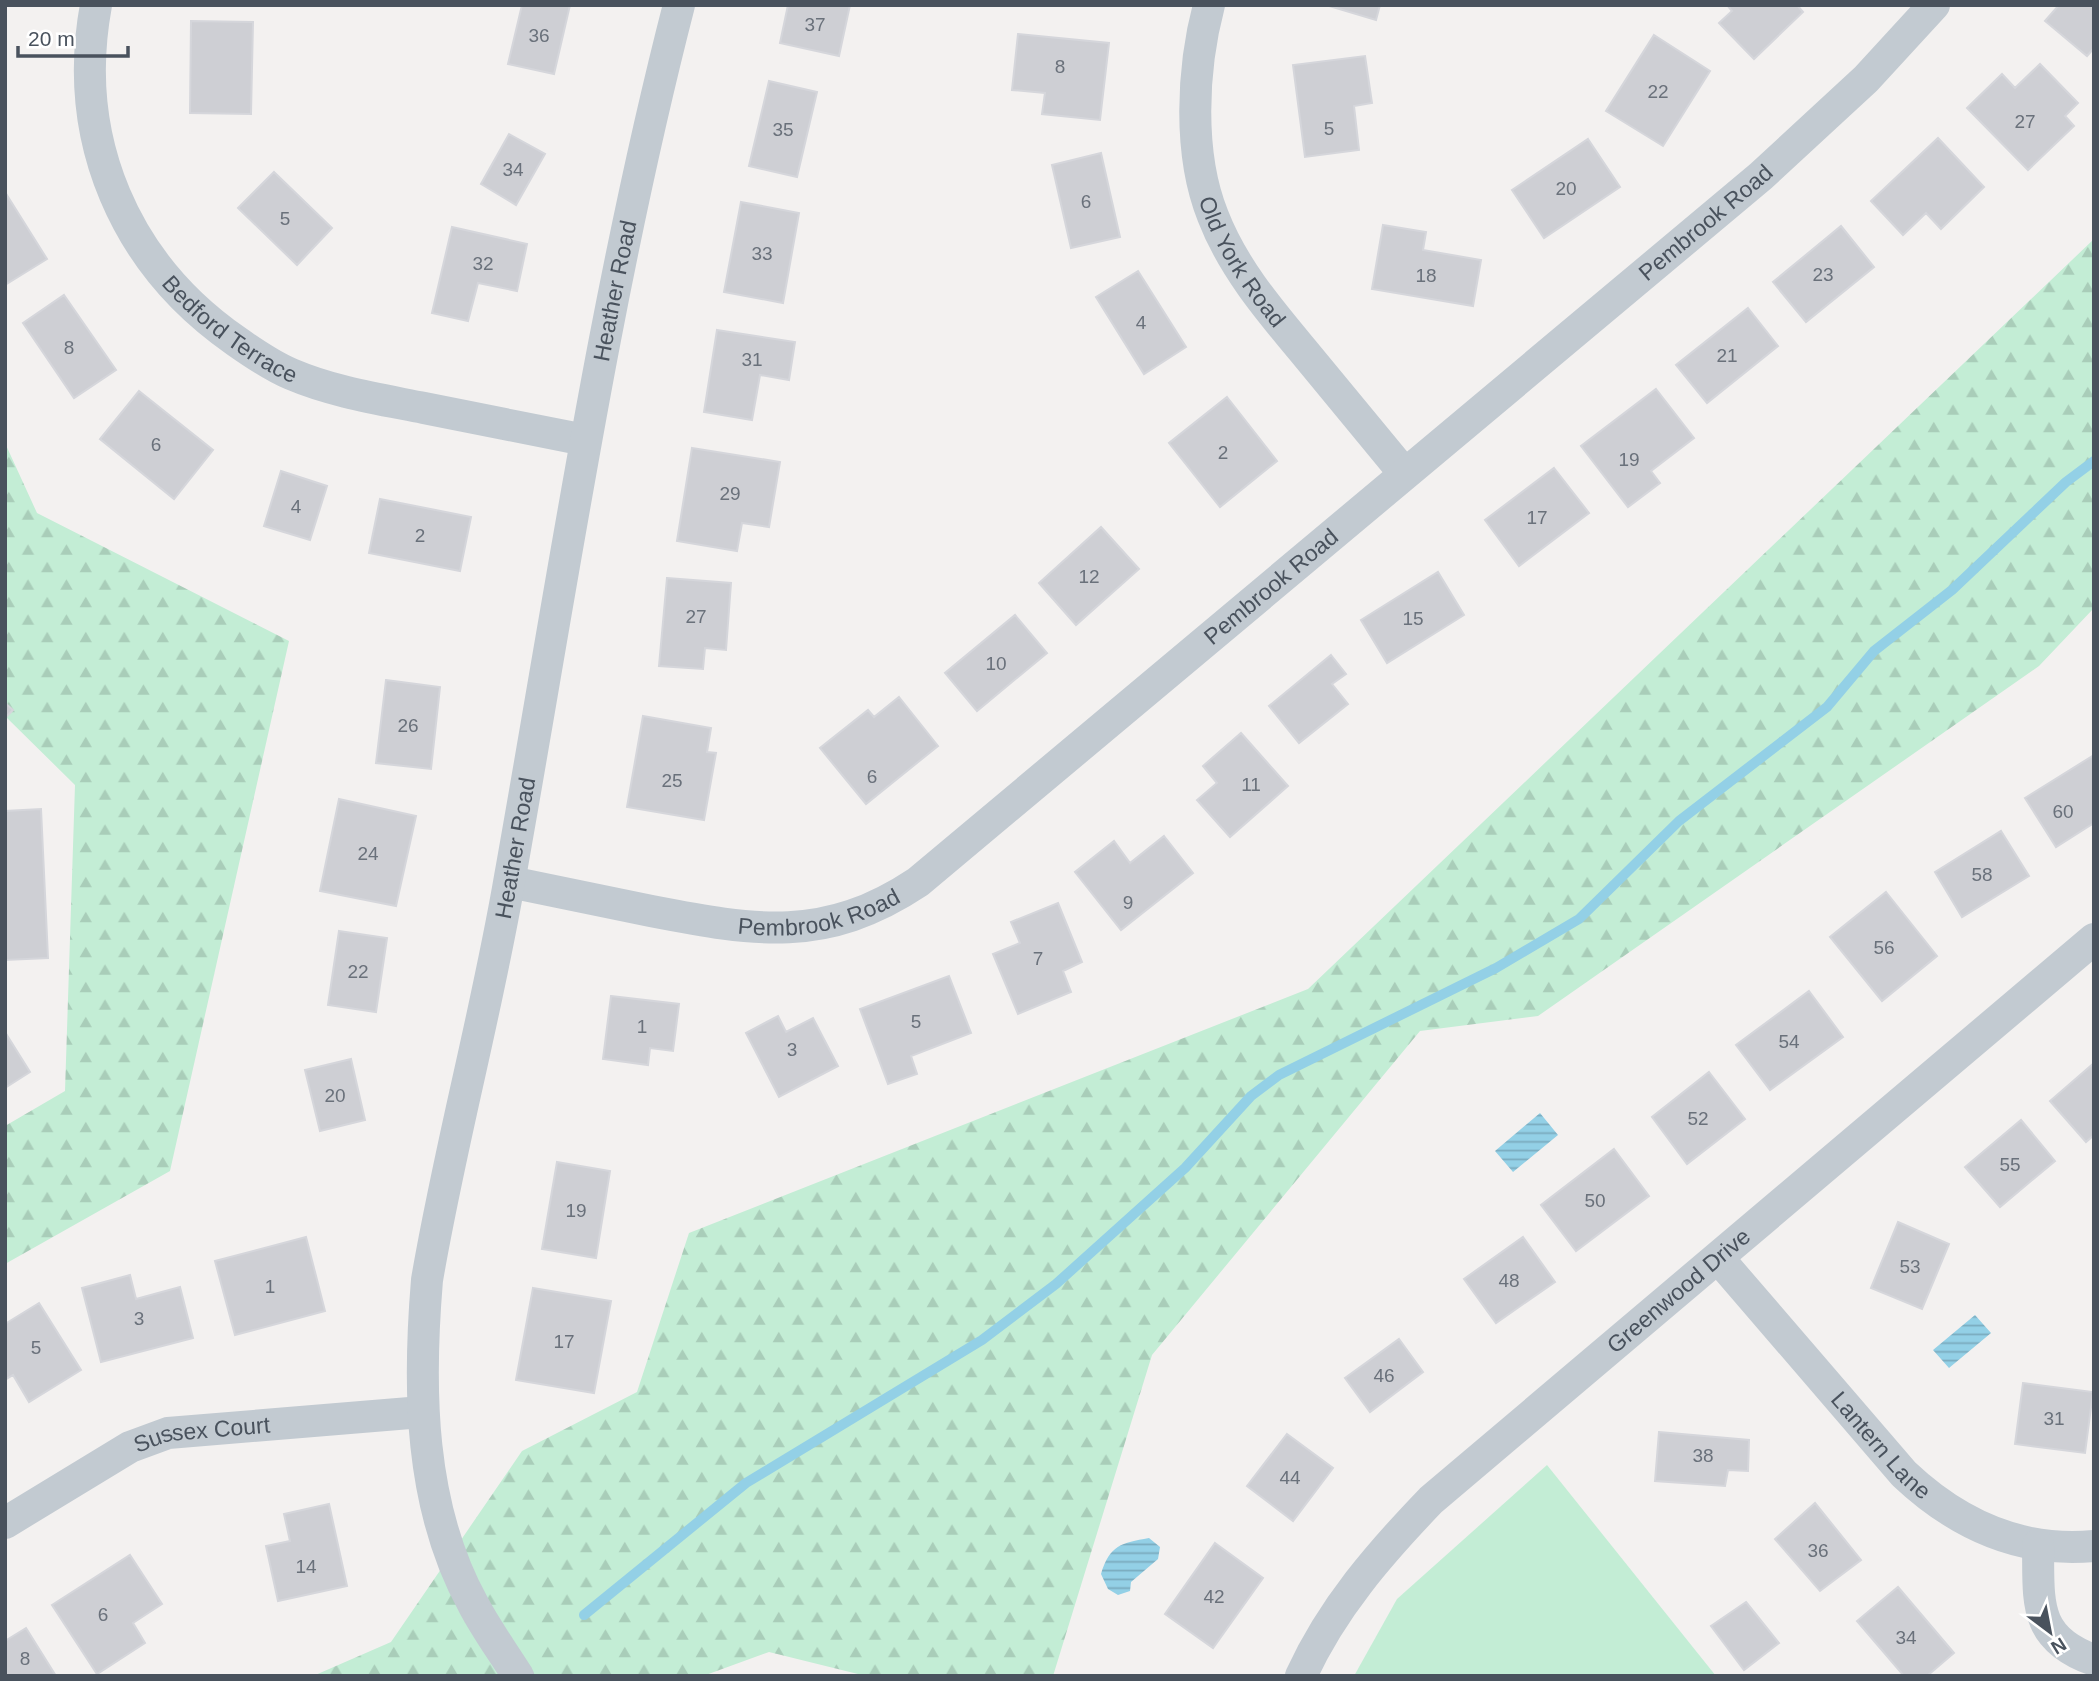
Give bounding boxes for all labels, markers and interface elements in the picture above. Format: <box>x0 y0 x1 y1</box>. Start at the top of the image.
scale bar <box>18 14 128 58</box>
house number: 37 <box>804 14 826 35</box>
house number: 36 <box>528 25 550 46</box>
text: 20 m <box>28 27 75 50</box>
house number: 8 <box>1055 56 1065 77</box>
house number: 22 <box>1647 81 1669 102</box>
house number: 27 <box>2014 111 2036 132</box>
house number: 5 <box>1324 118 1334 139</box>
house number: 35 <box>772 119 794 140</box>
house number: 34 <box>502 159 524 180</box>
street label: Pembrook Road <box>1633 159 1778 286</box>
house number: 20 <box>1555 178 1577 199</box>
house number: 6 <box>1081 191 1091 212</box>
street label: Old York Road <box>1194 193 1291 332</box>
house number: 5 <box>280 208 290 229</box>
street label: Heather Road <box>588 218 642 363</box>
house number: 33 <box>751 243 773 264</box>
house number: 32 <box>472 253 494 274</box>
house number: 23 <box>1812 264 1834 285</box>
house number: 18 <box>1415 265 1437 286</box>
street label: Bedford Terrace <box>157 270 301 388</box>
house number: 4 <box>1136 312 1147 333</box>
house number: 8 <box>64 337 74 358</box>
house number: 21 <box>1716 345 1738 366</box>
house number: 31 <box>741 349 763 370</box>
house number: 6 <box>151 434 161 455</box>
house number: 2 <box>1218 442 1228 463</box>
house number: 19 <box>1618 449 1640 470</box>
house number: 29 <box>719 483 741 504</box>
house number: 4 <box>291 496 302 517</box>
house number: 17 <box>1526 507 1548 528</box>
street label: Pembrook Road <box>1199 523 1343 650</box>
house number: 2 <box>415 525 425 546</box>
house number: 12 <box>1078 566 1100 587</box>
house number: 27 <box>685 606 707 627</box>
house number: 15 <box>1402 608 1424 629</box>
house number: 10 <box>985 653 1007 674</box>
house number: 26 <box>397 715 419 736</box>
house number: 6 <box>867 766 877 787</box>
house number: 25 <box>661 770 683 791</box>
house number: 11 <box>1241 774 1261 795</box>
street label: Heather Road <box>490 775 540 921</box>
house number: 60 <box>2052 801 2074 822</box>
house number: 24 <box>357 843 379 864</box>
house number: 58 <box>1971 864 1993 885</box>
street label: Pembrook Road <box>737 883 904 941</box>
house number: 9 <box>1123 892 1133 913</box>
house number: 56 <box>1873 937 1895 958</box>
house number: 7 <box>1033 948 1043 969</box>
house number: 22 <box>347 961 369 982</box>
house number: 5 <box>911 1011 921 1032</box>
house number: 1 <box>637 1016 647 1037</box>
house number: 54 <box>1778 1031 1800 1052</box>
house number: 3 <box>787 1039 797 1060</box>
house number: 20 <box>324 1085 346 1106</box>
house number: 52 <box>1687 1108 1709 1129</box>
house number: 55 <box>1999 1154 2021 1175</box>
house number: 50 <box>1584 1190 1606 1211</box>
house number: 19 <box>565 1200 587 1221</box>
street label: Greenwood Drive <box>1602 1223 1755 1358</box>
house number: 53 <box>1899 1256 1921 1277</box>
house number: 48 <box>1498 1270 1520 1291</box>
house number: 1 <box>265 1276 275 1297</box>
house number: 3 <box>134 1308 144 1329</box>
house number: 17 <box>553 1331 575 1352</box>
house number: 5 <box>31 1337 41 1358</box>
house number: 46 <box>1373 1365 1395 1386</box>
street label: Lantern Lane <box>1826 1386 1936 1504</box>
house number: 31 <box>2043 1408 2065 1429</box>
street label: Sussex Court <box>130 1412 272 1458</box>
house number: 38 <box>1692 1445 1714 1466</box>
house number: 44 <box>1279 1467 1301 1488</box>
house number: 36 <box>1807 1540 1829 1561</box>
house number: 14 <box>295 1556 317 1577</box>
house number: 42 <box>1203 1586 1225 1607</box>
north arrow <box>2015 1597 2085 1667</box>
house number: 6 <box>98 1604 108 1625</box>
house number: 34 <box>1895 1627 1917 1648</box>
text: N <box>2047 1633 2070 1659</box>
house number: 8 <box>20 1648 30 1669</box>

